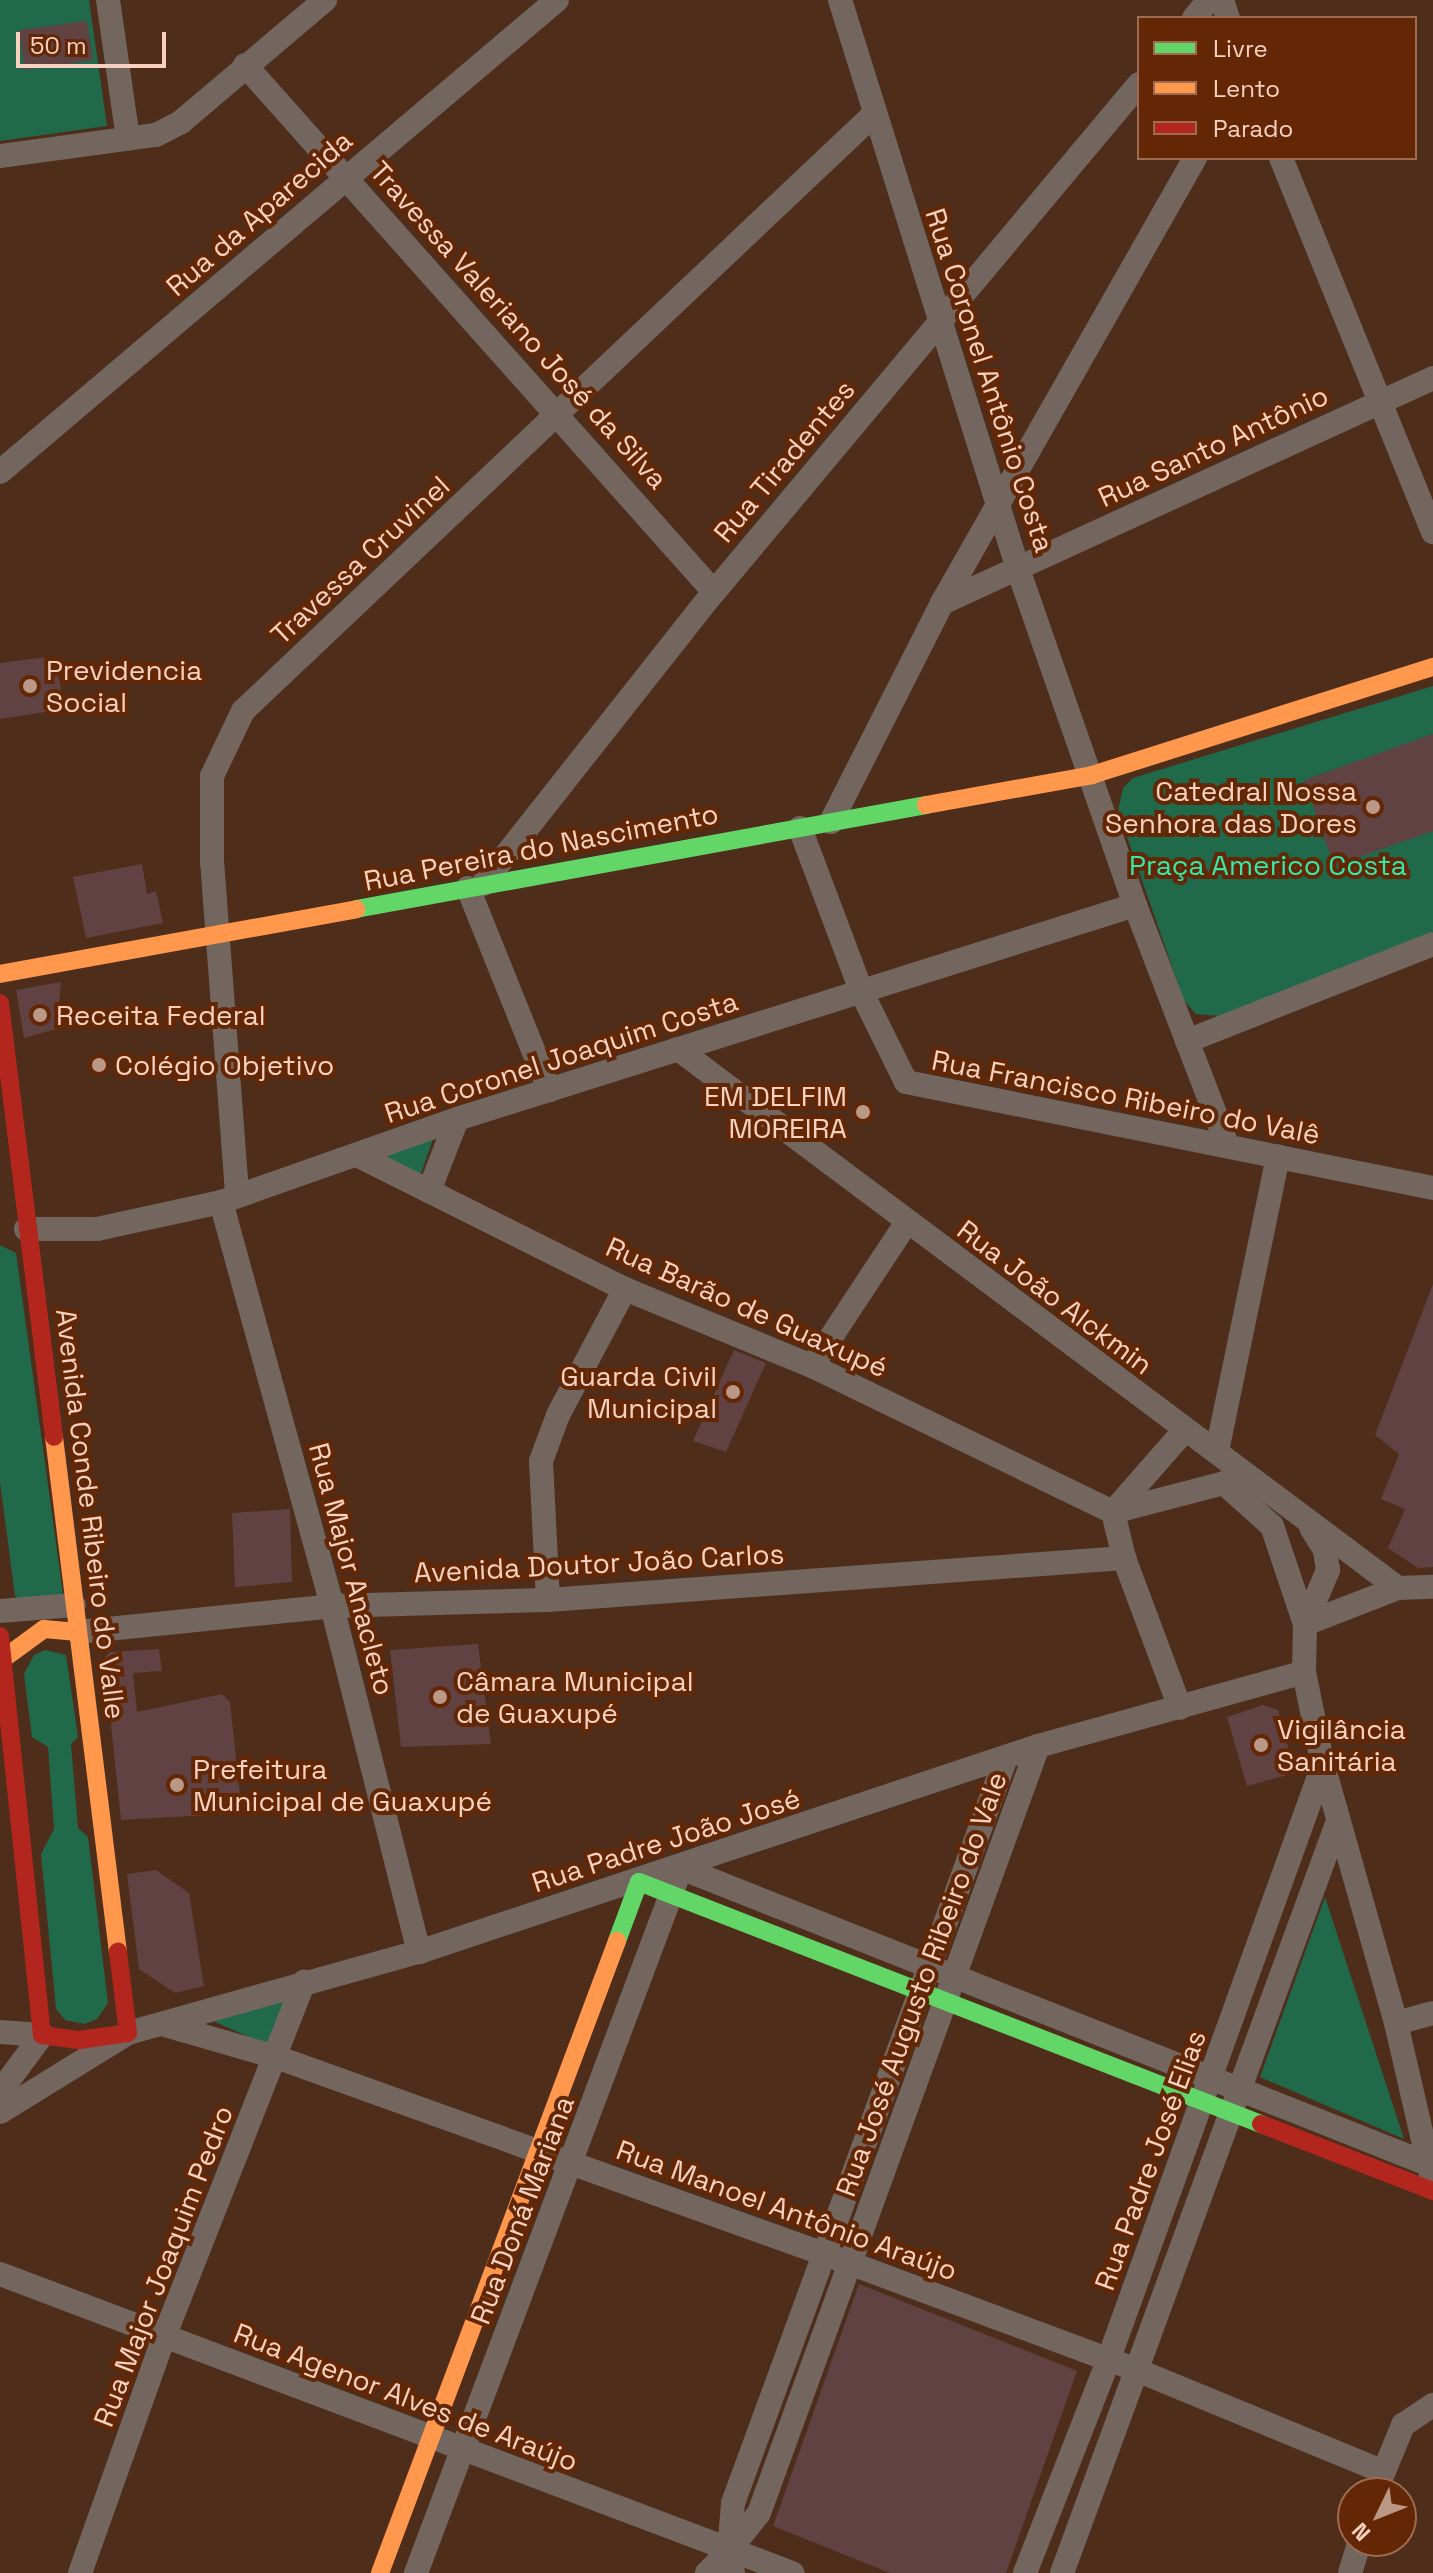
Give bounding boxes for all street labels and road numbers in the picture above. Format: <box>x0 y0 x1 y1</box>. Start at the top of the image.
street label: Rua da Aparecida <box>159 123 359 303</box>
street label: Travessa Valeriano José da Silva <box>363 154 675 496</box>
street label: Rua Coronel Antônio Costa <box>918 204 1062 556</box>
street label: Rua Tiradentes <box>706 373 862 549</box>
street label: Rua Santo Antônio <box>1092 378 1334 514</box>
street label: Travessa Cruvinel <box>264 469 456 651</box>
street label: Rua Pereira do Nascimento <box>361 796 721 898</box>
street label: Rua Coronel Joaquim Costa <box>380 984 742 1130</box>
street label: Rua Francisco Ribeiro do Valê <box>929 1043 1323 1151</box>
street label: Rua João Alckmin <box>951 1213 1159 1381</box>
street label: Rua Barão de Guaxupé <box>601 1230 893 1384</box>
street label: Avenida Conde Ribeiro do Valle <box>49 1307 133 1721</box>
street label: Rua Major Anacleto <box>302 1439 402 1699</box>
street label: Avenida Doutor João Carlos <box>413 1537 785 1589</box>
street label: Rua José Augusto Ribeiro do Vale <box>828 1767 1014 2201</box>
street label: Rua Padre João José <box>528 1781 804 1899</box>
street label: Rua Padre José Elias <box>1087 2025 1213 2295</box>
street label: Rua Doná Mariana <box>463 2091 581 2329</box>
street label: Rua Major Joaquim Pedro <box>86 2101 240 2431</box>
street label: Rua Manoel Antônio Araújo <box>612 2132 962 2288</box>
street label: Rua Agenor Alves de Araújo <box>229 2316 583 2478</box>

